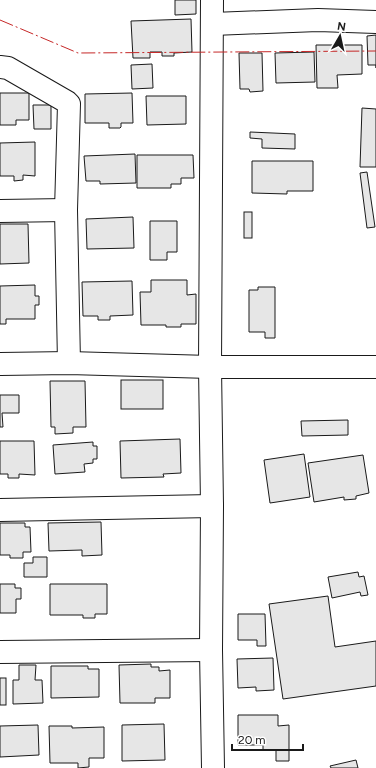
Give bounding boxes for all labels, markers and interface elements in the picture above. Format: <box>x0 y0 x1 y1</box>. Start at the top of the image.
north arrow <box>320 16 360 56</box>
text: N <box>336 20 347 34</box>
scale bar <box>232 726 303 752</box>
text: 20 m <box>238 733 266 747</box>

